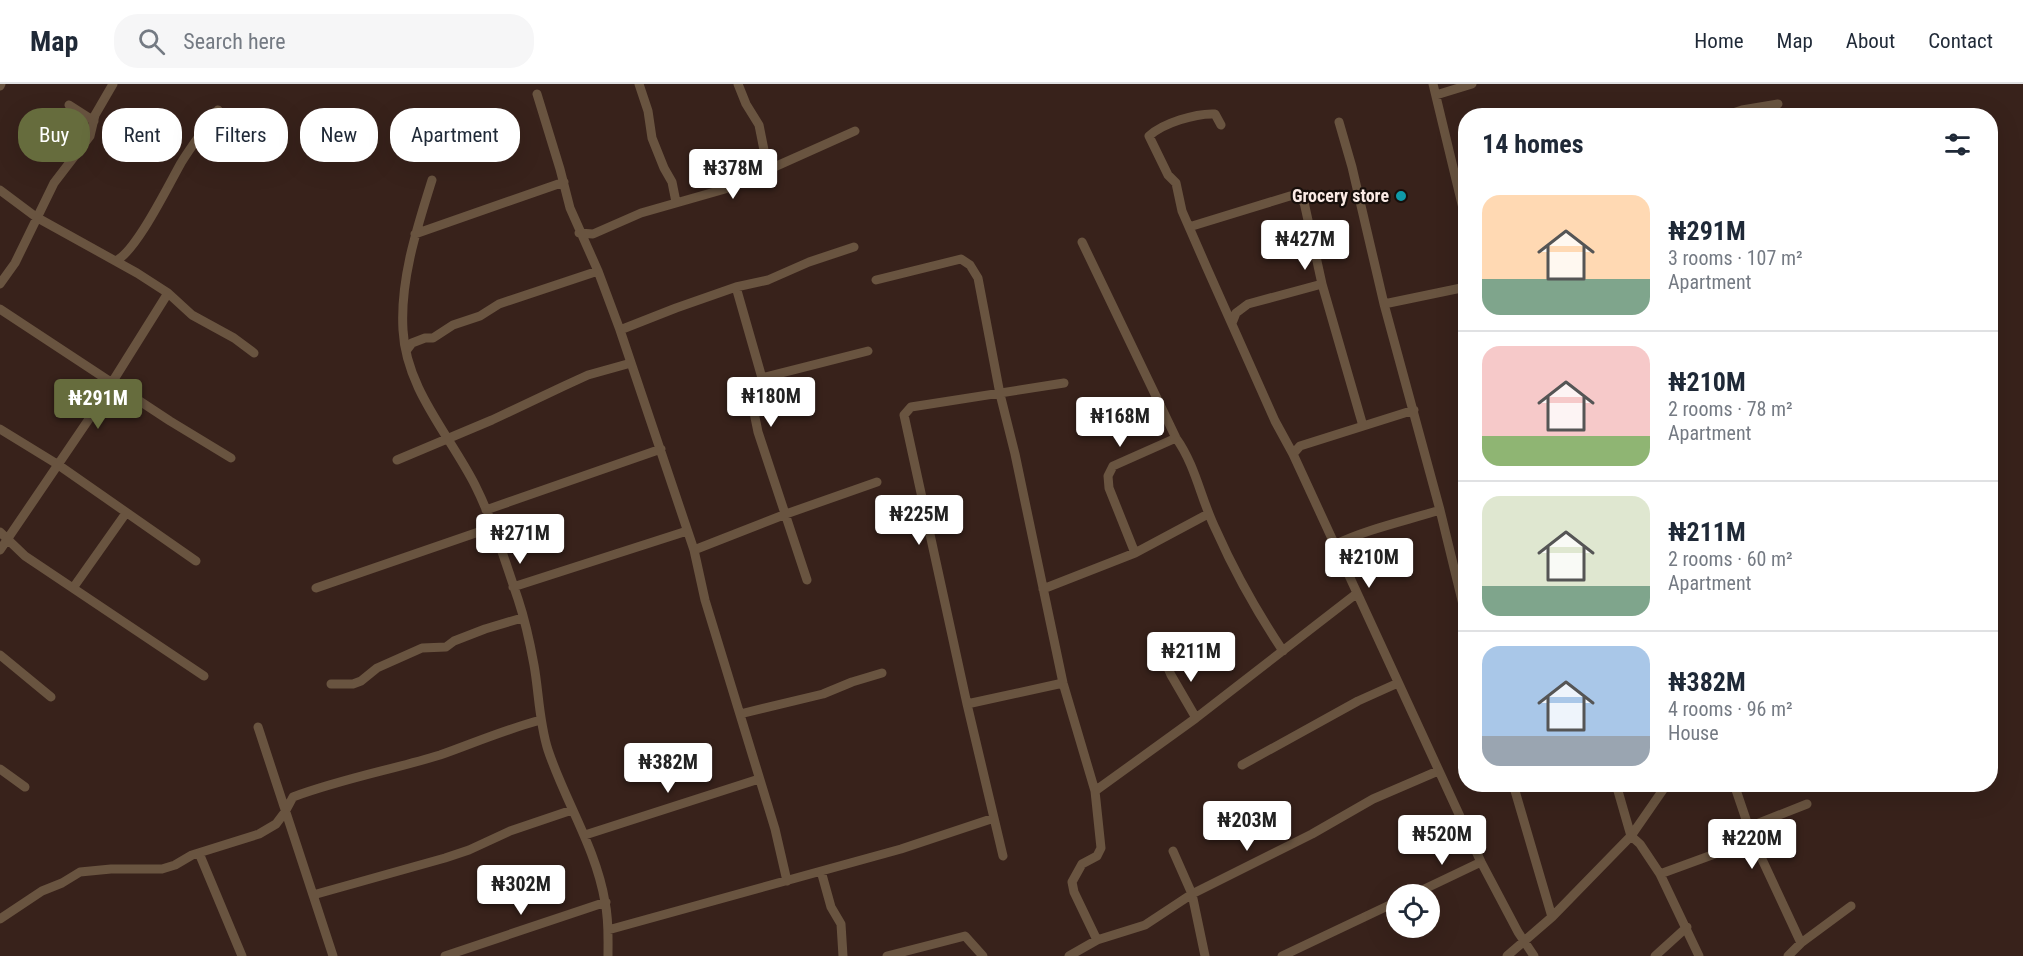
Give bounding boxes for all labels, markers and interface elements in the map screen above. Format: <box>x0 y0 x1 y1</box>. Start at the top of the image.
search box <box>114 14 534 68</box>
text: Map <box>30 25 78 58</box>
icon: search <box>135 25 168 58</box>
text: Search here <box>183 29 286 54</box>
text: Home <box>1694 29 1744 53</box>
text: Map <box>1777 29 1813 53</box>
text: About <box>1846 29 1895 53</box>
text: Contact <box>1928 29 1993 53</box>
chip: Buy <box>18 108 90 162</box>
chip: Rent <box>102 108 182 162</box>
chip: Filters <box>194 108 288 162</box>
chip: New <box>300 108 378 162</box>
chip: Apartment <box>390 108 520 162</box>
icon: filters <box>1941 128 1974 161</box>
text: 14 homes <box>1482 129 1584 159</box>
pin: ₦378M <box>691 149 775 200</box>
text: ₦378M <box>703 156 763 180</box>
place label: Grocery store <box>1292 185 1389 206</box>
marker: Grocery store <box>1394 189 1408 203</box>
text: ₦291M <box>1668 216 1746 246</box>
icon: home <box>1530 219 1602 291</box>
pin: ₦427M <box>1263 220 1347 271</box>
text: ₦427M <box>1275 227 1335 251</box>
text: 3 rooms · 107 m² <box>1668 246 1803 270</box>
text: Apartment <box>1668 270 1752 294</box>
text: ₦210M <box>1668 367 1746 397</box>
icon: home <box>1530 370 1602 442</box>
pin: ₦180M <box>729 377 813 428</box>
pin: ₦291M <box>56 379 140 430</box>
text: ₦180M <box>741 384 801 408</box>
text: ₦291M <box>68 386 128 410</box>
pin: ₦168M <box>1078 397 1162 448</box>
text: 2 rooms · 78 m² <box>1668 397 1793 421</box>
text: ₦168M <box>1090 404 1150 428</box>
text: Apartment <box>1668 421 1752 445</box>
pin: ₦225M <box>877 495 961 546</box>
text: ₦225M <box>889 502 949 526</box>
pin: ₦271M <box>478 514 562 565</box>
text: ₦211M <box>1668 517 1746 547</box>
icon: home <box>1530 520 1602 592</box>
text: ₦271M <box>490 521 550 545</box>
pin: ₦210M <box>1327 538 1411 589</box>
text: ₦210M <box>1339 545 1399 569</box>
text: 2 rooms · 60 m² <box>1668 547 1793 571</box>
text: Apartment <box>1668 571 1752 595</box>
pin: ₦211M <box>1149 632 1233 683</box>
text: ₦211M <box>1161 639 1221 663</box>
text: ₦382M <box>1668 667 1746 697</box>
icon: home <box>1530 670 1602 742</box>
text: 4 rooms · 96 m² <box>1668 697 1793 721</box>
text: House <box>1668 721 1719 745</box>
pin: ₦382M <box>626 743 710 794</box>
text: ₦382M <box>638 750 698 774</box>
pin: ₦203M <box>1205 801 1289 852</box>
text: ₦203M <box>1217 808 1277 832</box>
pin: ₦520M <box>1400 815 1484 866</box>
pin: ₦220M <box>1710 819 1794 870</box>
text: ₦520M <box>1412 822 1472 846</box>
text: ₦220M <box>1722 826 1782 850</box>
pin: ₦302M <box>479 865 563 916</box>
text: ₦302M <box>491 872 551 896</box>
map controls <box>1386 884 1440 938</box>
button: locate <box>1386 884 1440 938</box>

